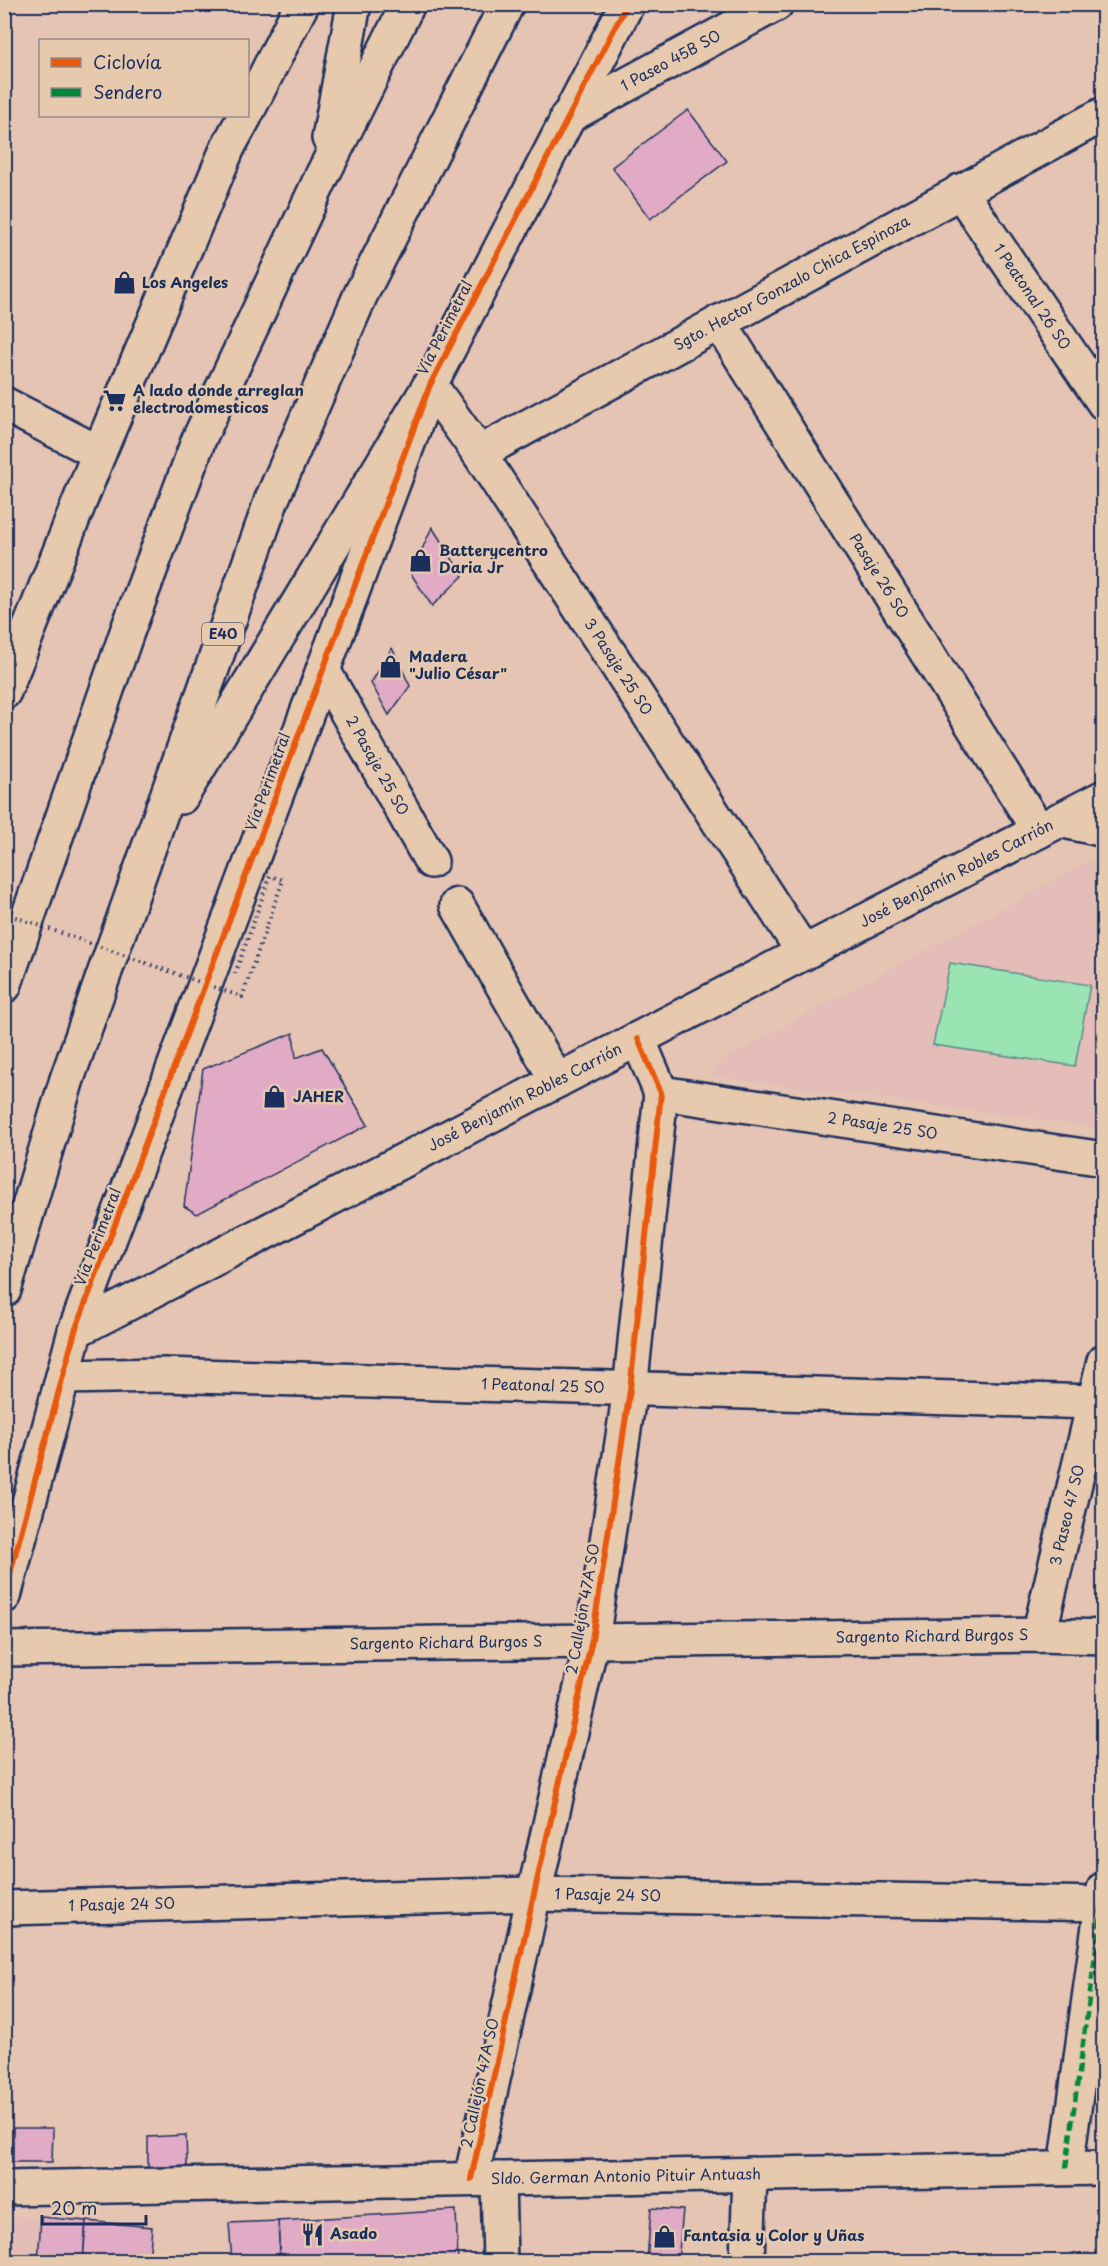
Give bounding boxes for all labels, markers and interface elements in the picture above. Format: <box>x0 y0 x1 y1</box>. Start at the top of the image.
street label: 1 Paseo 45B SO <box>616 23 724 96</box>
legend <box>39 39 249 117</box>
text: Ciclovía <box>93 48 162 75</box>
text: Sendero <box>93 78 162 105</box>
street label: Sgto. Hector Gonzalo Chica Espinoza <box>669 208 914 355</box>
street label: 1 Peatonal 26 SO <box>989 238 1078 354</box>
shop icon: Los Angeles <box>111 270 137 296</box>
place label: Los Angeles <box>142 270 228 293</box>
street label: Vía Perimetral <box>410 276 477 379</box>
place label: A lado donde arreglan electrodomesticos <box>133 378 304 418</box>
supermarket icon: A lado donde arreglan electrodomesticos <box>102 387 128 413</box>
street label: Pasaje 26 SO <box>844 528 915 622</box>
place label: Batterycentro Daria Jr <box>439 538 548 578</box>
shop icon: Batterycentro Daria Jr <box>408 547 434 573</box>
street label: 3 Pasaje 25 SO <box>579 613 659 719</box>
road number: E40 <box>202 623 244 645</box>
place label: Madera "Julio César" <box>409 644 507 684</box>
shop icon: Madera "Julio César" <box>378 653 404 679</box>
street label: 2 Pasaje 25 SO <box>341 711 416 819</box>
street label: Vía Perimetral <box>238 729 295 834</box>
street label: José Benjamín Robles Carrión <box>855 812 1057 932</box>
street label: José Benjamín Robles Carrión <box>423 1036 625 1156</box>
shop icon: JAHER <box>262 1084 288 1110</box>
place label: JAHER <box>293 1084 344 1107</box>
street label: 2 Pasaje 25 SO <box>826 1105 939 1144</box>
street label: Vía Perimetral <box>67 1184 126 1289</box>
street label: 1 Peatonal 25 SO <box>481 1371 605 1398</box>
street label: 3 Paseo 47 SO <box>1043 1462 1089 1568</box>
street label: 2 Callejón 47A SO <box>559 1542 604 1676</box>
street label: Sargento Richard Burgos S <box>835 1622 1028 1648</box>
street label: Sargento Richard Burgos S <box>349 1629 542 1654</box>
street label: 1 Pasaje 24 SO <box>554 1881 661 1906</box>
street label: 1 Pasaje 24 SO <box>68 1890 176 1916</box>
street label: 2 Callejón 47A SO <box>454 2016 504 2150</box>
street label: Sldo. German Antonio Pituir Antuash <box>491 2161 761 2189</box>
scale bar <box>42 2188 146 2226</box>
text: 20 m <box>51 2194 97 2221</box>
restaurant icon: Asado <box>299 2221 325 2247</box>
place label: Asado <box>329 2221 377 2244</box>
shop icon: Fantasia y Color y Uñas <box>652 2223 678 2249</box>
place label: Fantasia y Color y Uñas <box>683 2223 865 2246</box>

